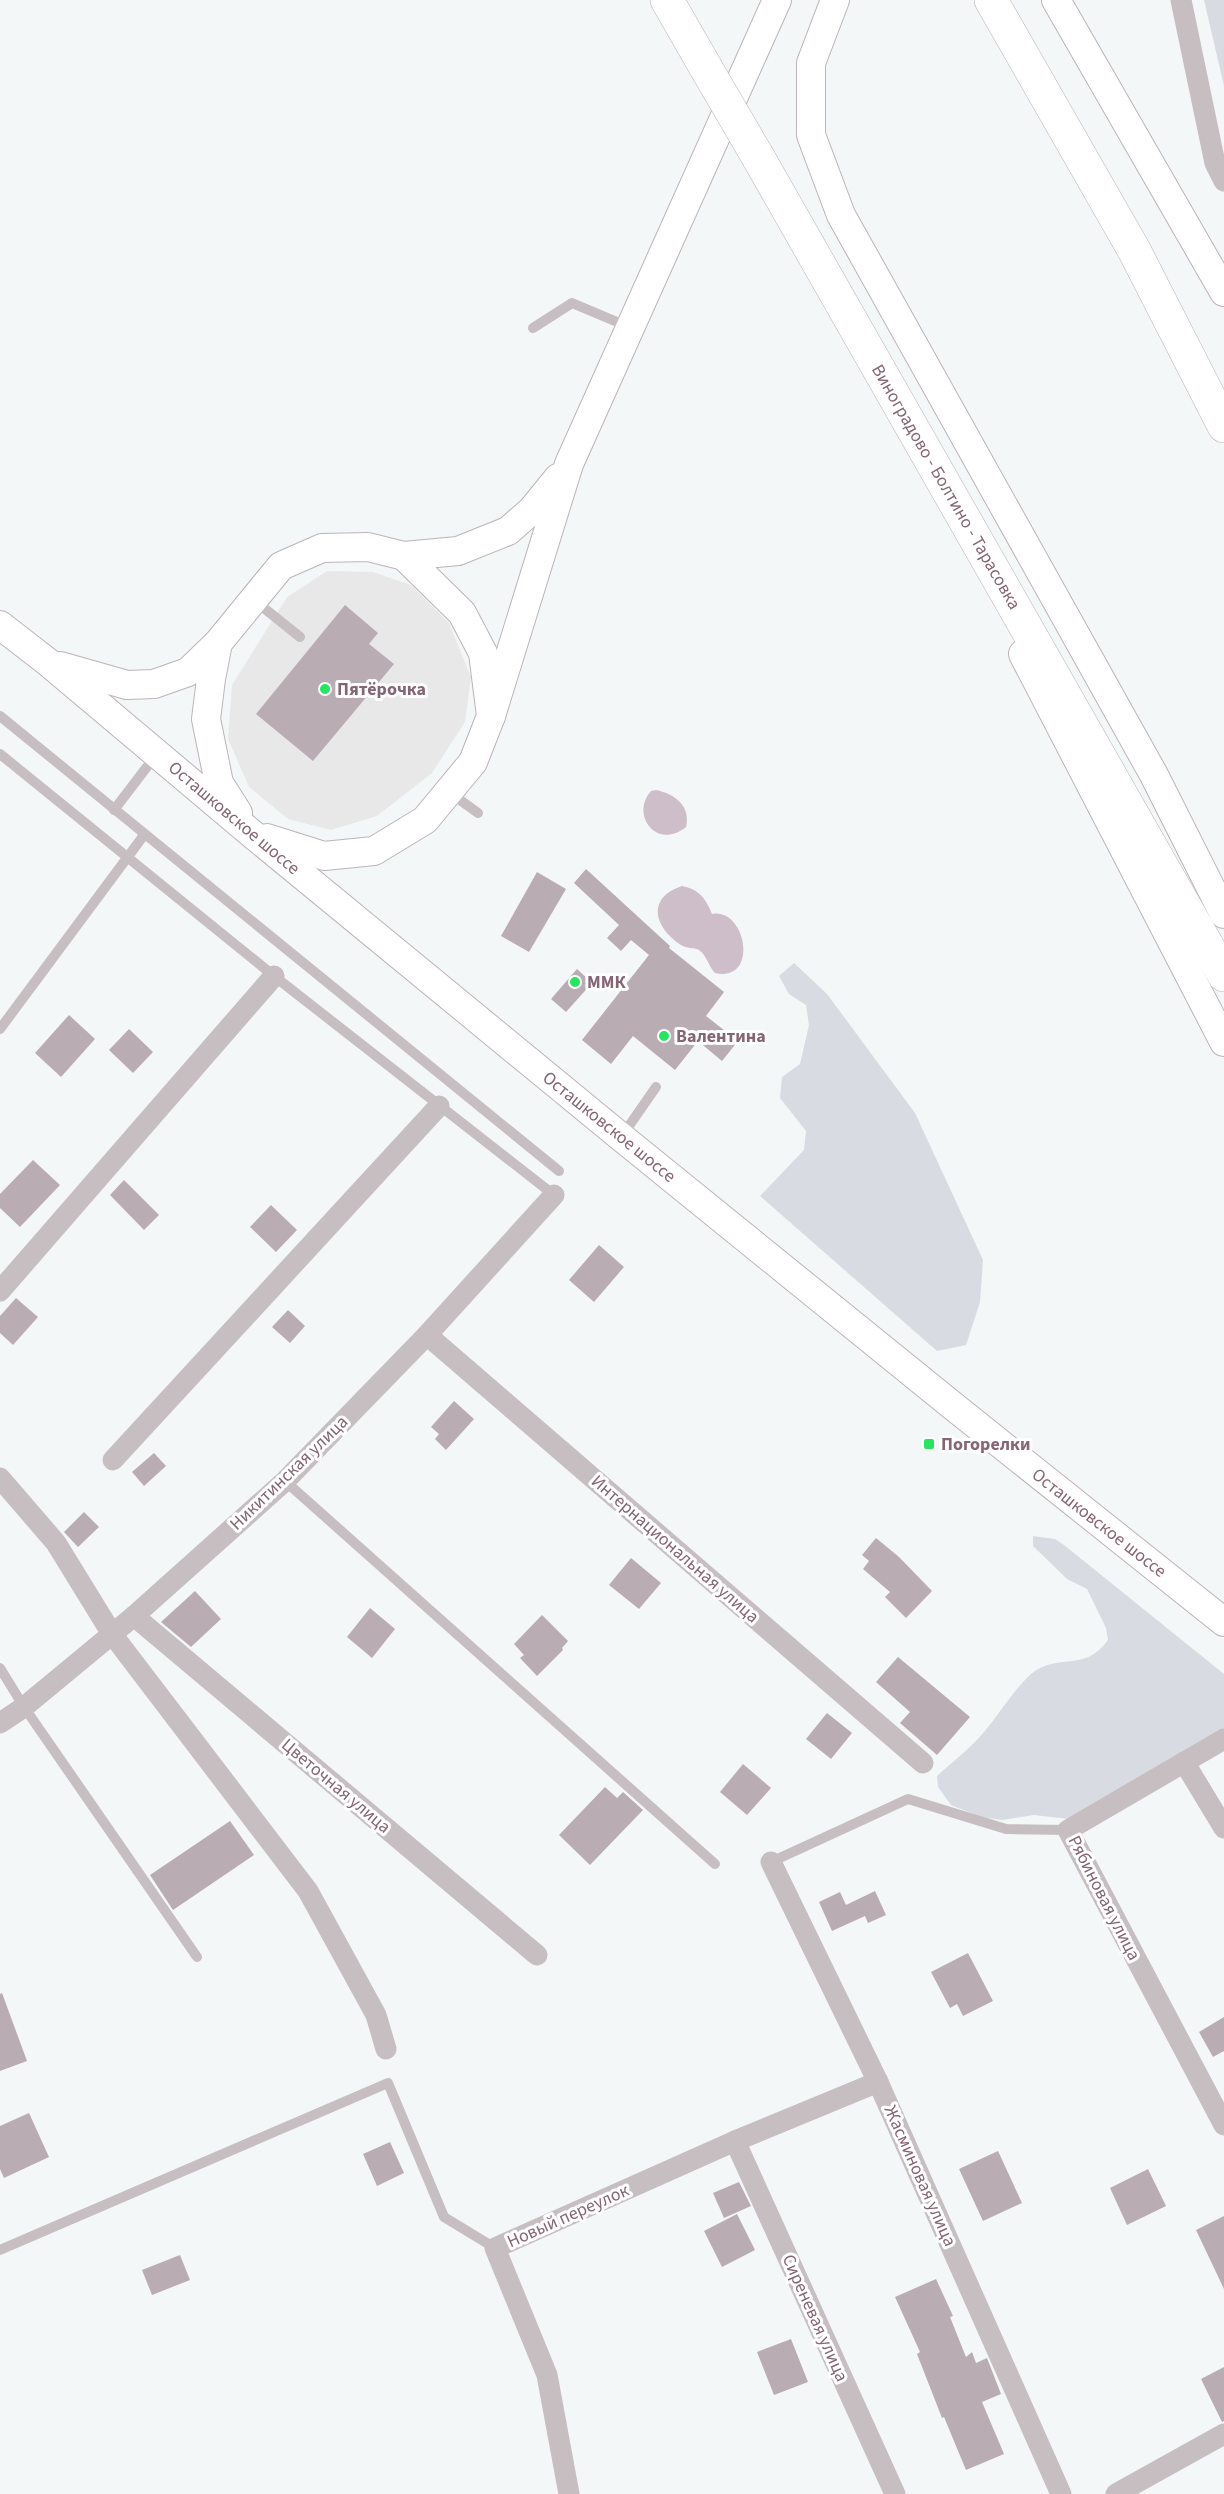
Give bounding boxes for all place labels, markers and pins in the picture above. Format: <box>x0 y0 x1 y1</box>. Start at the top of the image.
place label: Пятёрочка <box>337 677 426 702</box>
marker: Пятёрочка <box>318 682 332 696</box>
place label: ММК <box>587 970 626 995</box>
marker: ММК <box>568 975 582 989</box>
place label: Валентина <box>676 1024 766 1049</box>
marker: Валентина <box>657 1029 671 1043</box>
place label: Погорелки <box>941 1432 1030 1457</box>
marker: Погорелки <box>922 1437 936 1451</box>

